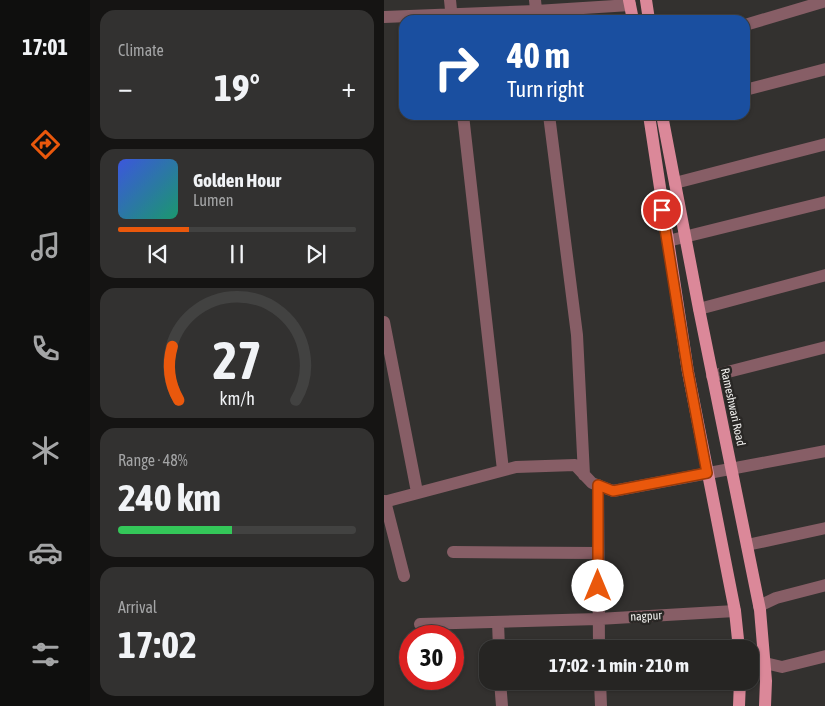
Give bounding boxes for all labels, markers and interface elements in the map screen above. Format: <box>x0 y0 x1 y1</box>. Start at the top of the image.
text: 17:01 <box>22 34 68 60</box>
icon: right <box>424 35 489 100</box>
text: 40 m <box>507 35 570 75</box>
text: Climate <box>118 41 164 59</box>
text: 19° <box>214 66 260 109</box>
text: − <box>118 71 133 103</box>
text: + <box>341 71 356 103</box>
text: Turn right <box>507 76 584 102</box>
icon: directions <box>28 127 63 162</box>
text: Golden Hour <box>193 169 281 191</box>
pin <box>641 189 683 231</box>
text: Lumen <box>193 191 233 209</box>
icon: arrive <box>648 196 676 224</box>
icon: music <box>28 229 63 264</box>
icon: previous <box>144 240 172 268</box>
icon: pause <box>223 240 251 268</box>
icon: next <box>302 240 330 268</box>
text: 27 <box>213 330 261 390</box>
icon: phone <box>28 331 63 366</box>
street label: Rameshwari Road <box>718 367 748 447</box>
text: km/h <box>219 388 255 409</box>
icon: climate <box>28 433 63 468</box>
text: Range · 48% <box>118 451 188 469</box>
text: 240 km <box>118 476 221 519</box>
icon: car <box>28 535 63 570</box>
position arrow <box>571 559 623 611</box>
text: Arrival <box>118 598 157 616</box>
street label: nagpur <box>630 608 663 624</box>
text: 17:02 <box>118 623 197 666</box>
speed limit sign: 30 <box>399 625 464 690</box>
icon: filters <box>28 637 63 672</box>
text: 17:02 · 1 min · 210 m <box>549 654 689 676</box>

